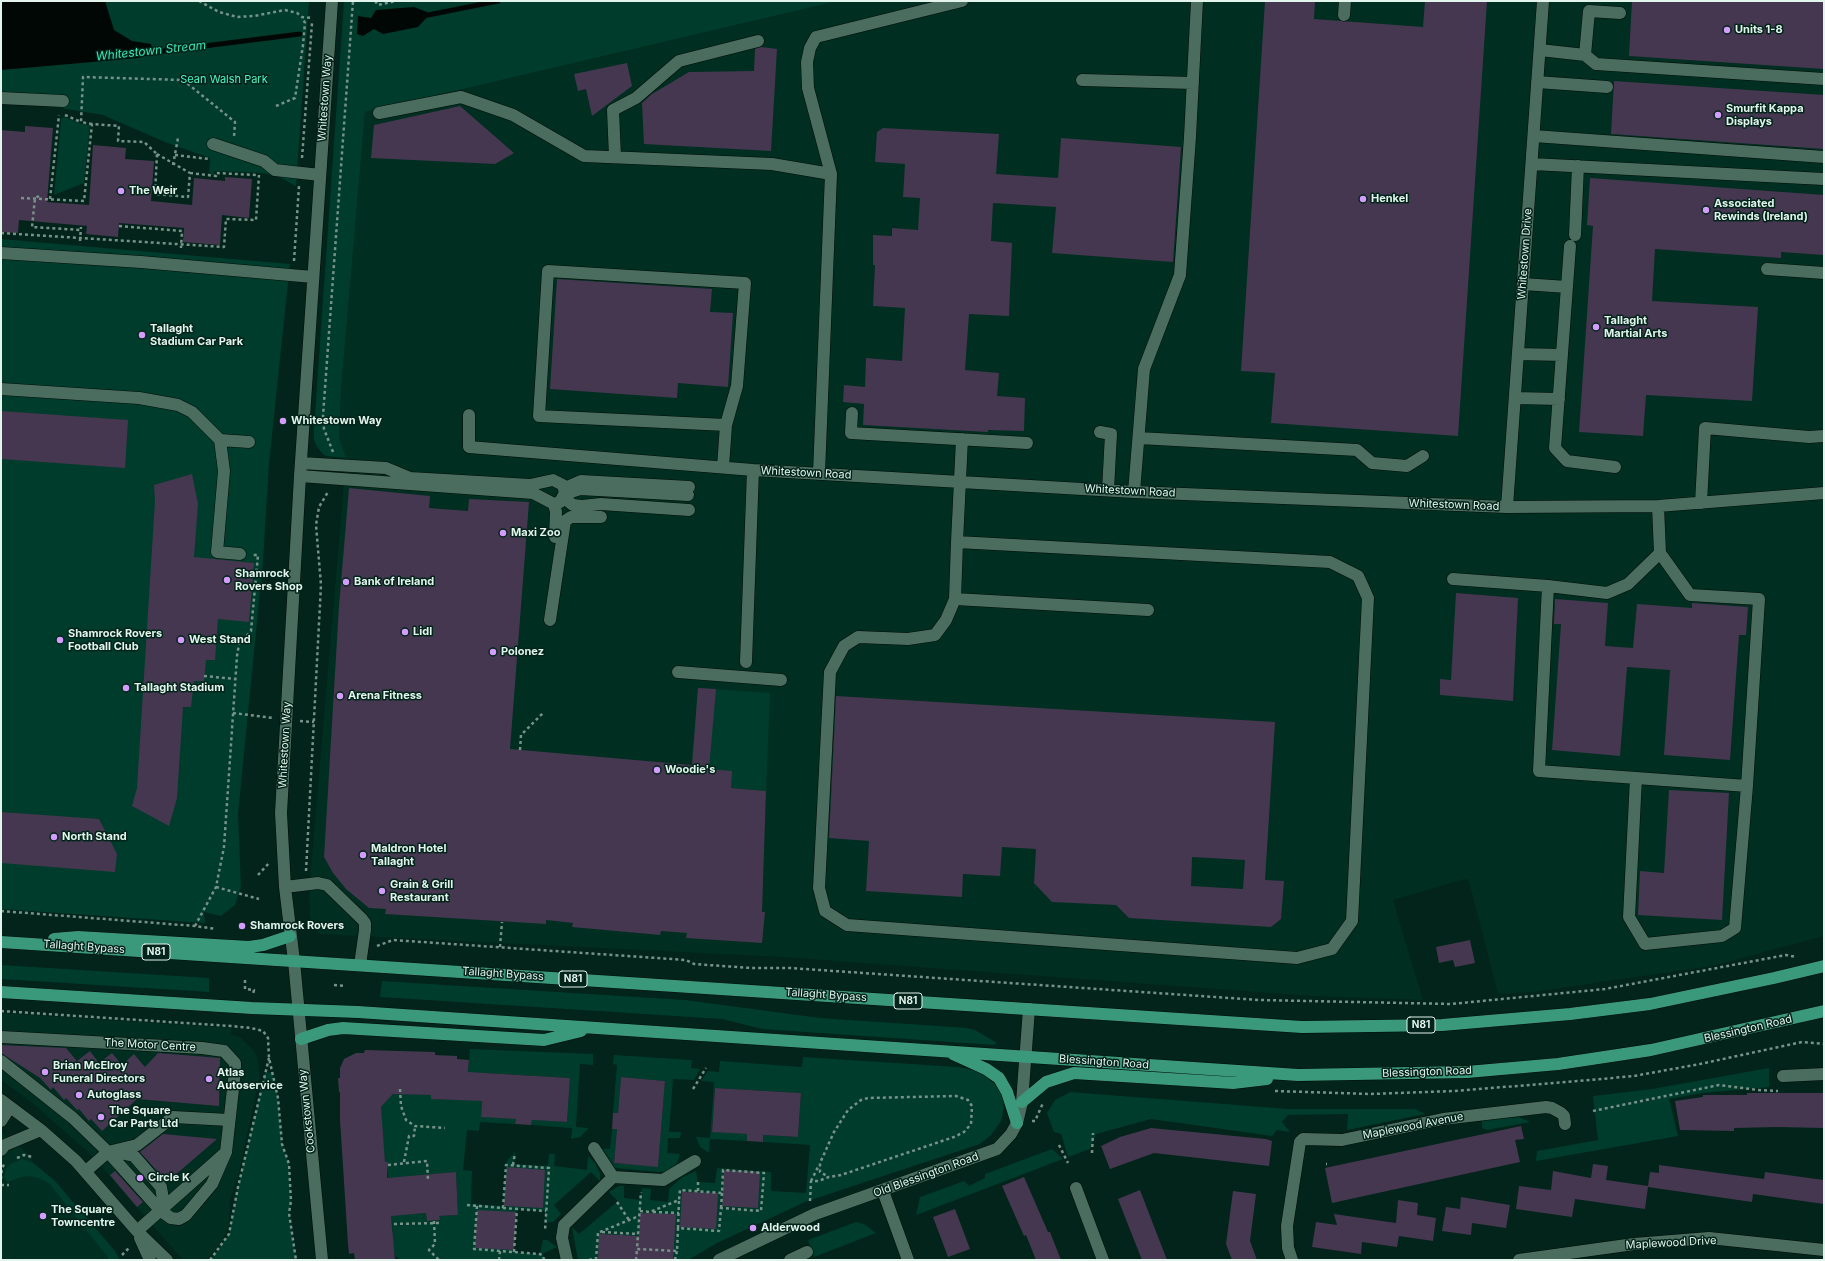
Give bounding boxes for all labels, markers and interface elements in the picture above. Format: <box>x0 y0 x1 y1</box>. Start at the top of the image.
place label: Units 1-8 <box>1735 23 1783 37</box>
marker: Units 1-8 <box>1722 25 1732 35</box>
water label: Whitestown Stream <box>95 38 207 64</box>
street label: Whitestown Way <box>315 54 335 142</box>
park label: Sean Walsh Park <box>180 73 268 87</box>
place label: Smurfit Kappa Displays <box>1726 102 1804 128</box>
marker: Smurfit Kappa Displays <box>1713 110 1723 120</box>
place label: The Weir <box>129 184 177 198</box>
marker: The Weir <box>116 186 126 196</box>
place label: Henkel <box>1371 192 1408 206</box>
marker: Henkel <box>1358 194 1368 204</box>
place label: Associated Rewinds (Ireland) <box>1714 197 1808 223</box>
marker: Associated Rewinds (Ireland) <box>1701 205 1711 215</box>
street label: Whitestown Drive <box>1515 208 1535 300</box>
place label: Tallaght Martial Arts <box>1604 314 1667 340</box>
place label: Tallaght Stadium Car Park <box>150 322 243 348</box>
marker: Tallaght Martial Arts <box>1591 322 1601 332</box>
marker: Tallaght Stadium Car Park <box>137 330 147 340</box>
place label: Whitestown Way <box>291 414 382 428</box>
marker: Whitestown Way <box>278 416 288 426</box>
street label: Whitestown Road <box>760 464 852 482</box>
street label: Whitestown Road <box>1084 482 1176 500</box>
street label: Whitestown Road <box>1408 497 1500 513</box>
place label: Maxi Zoo <box>511 526 560 540</box>
marker: Maxi Zoo <box>498 528 508 538</box>
place label: Shamrock Rovers Shop <box>235 567 303 593</box>
marker: Shamrock Rovers Shop <box>222 575 232 585</box>
place label: Bank of Ireland <box>354 575 434 589</box>
marker: Bank of Ireland <box>341 577 351 587</box>
place label: Lidl <box>413 625 432 639</box>
place label: Shamrock Rovers Football Club <box>68 627 162 653</box>
marker: Lidl <box>400 627 410 637</box>
place label: West Stand <box>189 633 251 647</box>
marker: Shamrock Rovers Football Club <box>55 635 65 645</box>
marker: West Stand <box>176 635 186 645</box>
place label: Polonez <box>501 645 544 659</box>
marker: Polonez <box>488 647 498 657</box>
place label: Tallaght Stadium <box>134 681 224 695</box>
marker: Tallaght Stadium <box>121 683 131 693</box>
place label: Arena Fitness <box>348 689 422 703</box>
marker: Arena Fitness <box>335 691 345 701</box>
street label: Whitestown Way <box>276 701 294 789</box>
place label: Woodie's <box>665 763 715 777</box>
marker: Woodie's <box>652 765 662 775</box>
place label: North Stand <box>62 830 127 844</box>
marker: North Stand <box>49 832 59 842</box>
place label: Maldron Hotel Tallaght <box>371 842 446 868</box>
marker: Maldron Hotel Tallaght <box>358 850 368 860</box>
place label: Grain & Grill Restaurant <box>390 878 453 904</box>
marker: Grain & Grill Restaurant <box>377 886 387 896</box>
place label: Shamrock Rovers <box>250 919 344 933</box>
marker: Shamrock Rovers <box>237 921 247 931</box>
street label: Tallaght Bypass <box>43 938 125 956</box>
road number: N81 <box>142 944 170 960</box>
street label: Tallaght Bypass <box>462 965 544 983</box>
road number: N81 <box>559 971 587 987</box>
street label: Tallaght Bypass <box>785 986 867 1004</box>
road number: N81 <box>894 993 922 1009</box>
street label: Blessington Road <box>1703 1012 1793 1046</box>
road number: N81 <box>1407 1017 1435 1033</box>
street label: The Motor Centre <box>104 1036 196 1054</box>
street label: Blessington Road <box>1059 1052 1149 1072</box>
place label: Brian McElroy Funeral Directors <box>53 1059 145 1085</box>
street label: Blessington Road <box>1382 1064 1472 1080</box>
place label: Atlas Autoservice <box>217 1066 283 1092</box>
marker: Brian McElroy Funeral Directors <box>40 1067 50 1077</box>
street label: Cookstown Way <box>296 1069 318 1153</box>
marker: Atlas Autoservice <box>204 1074 214 1084</box>
place label: Autoglass <box>87 1088 141 1102</box>
marker: Autoglass <box>74 1090 84 1100</box>
place label: The Square Car Parts Ltd <box>109 1104 178 1130</box>
street label: Maplewood Avenue <box>1362 1110 1464 1142</box>
marker: The Square Car Parts Ltd <box>96 1112 106 1122</box>
street label: Old Blessington Road <box>872 1150 980 1200</box>
place label: Circle K <box>148 1171 190 1185</box>
marker: Circle K <box>135 1173 145 1183</box>
place label: The Square Towncentre <box>51 1203 115 1229</box>
marker: The Square Towncentre <box>38 1211 48 1221</box>
place label: Alderwood <box>761 1221 820 1235</box>
marker: Alderwood <box>748 1223 758 1233</box>
street label: Maplewood Drive <box>1625 1234 1717 1252</box>

